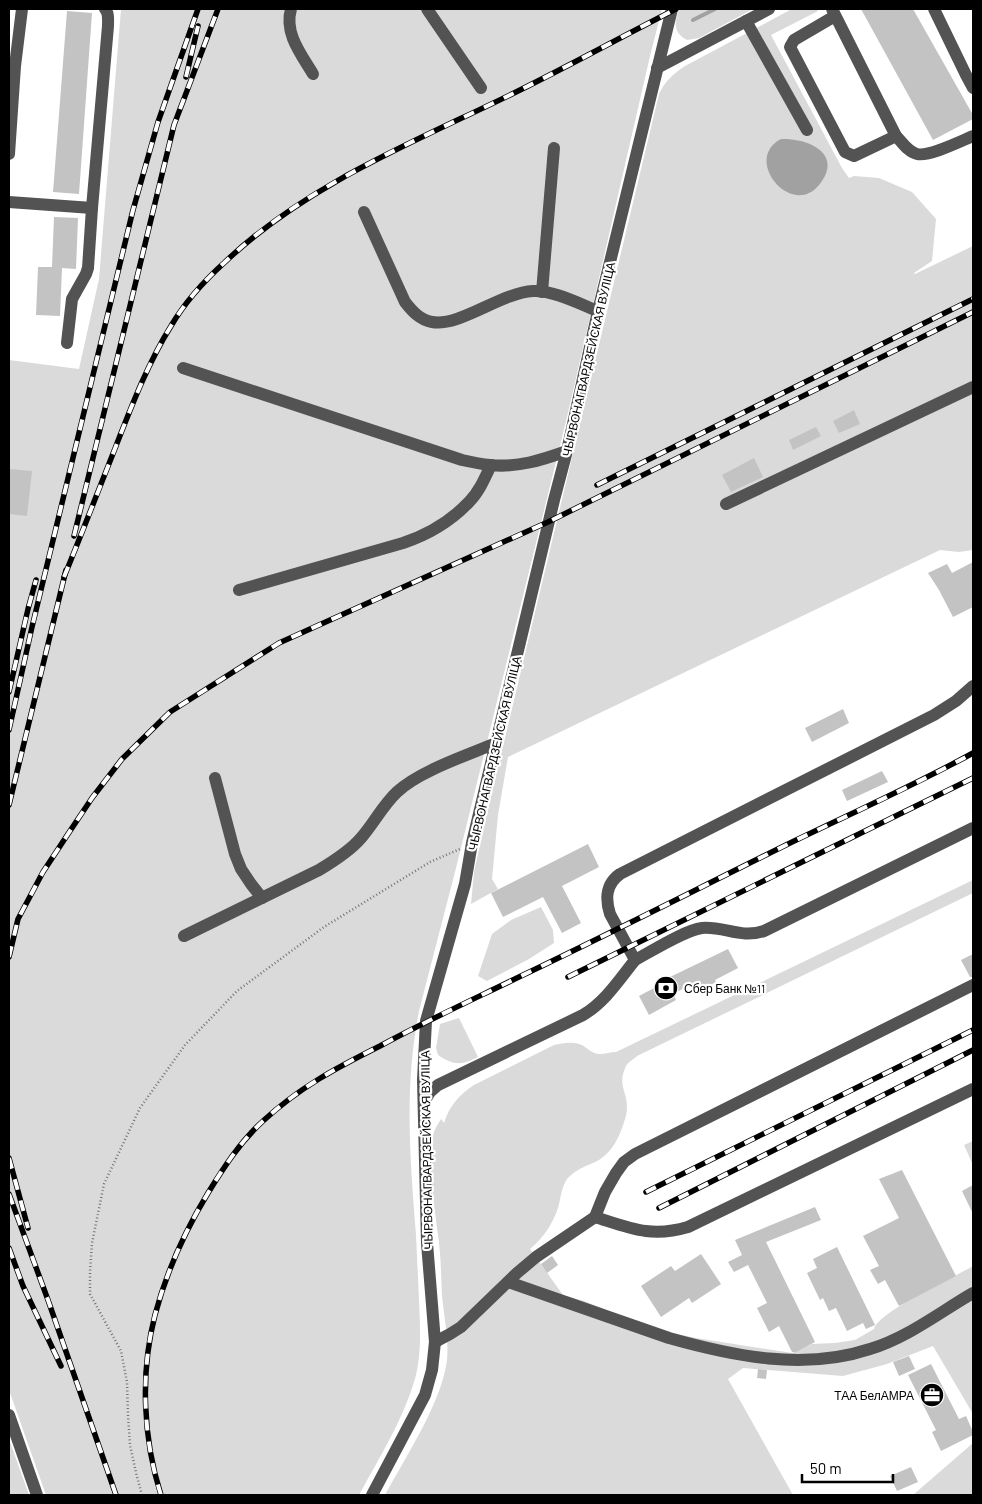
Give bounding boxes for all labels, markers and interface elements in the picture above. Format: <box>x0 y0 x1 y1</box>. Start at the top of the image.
street label: ЧЫРВОНАГВАРДЗЕЙСКАЯ ВУЛІЦА <box>559 260 618 458</box>
street label: ЧЫРВОНАГВАРДЗЕЙСКАЯ ВУЛІЦА <box>465 654 524 852</box>
bank icon: Сбер Банк №11 <box>653 975 679 1001</box>
place label: Сбер Банк №11 <box>684 981 765 996</box>
street label: ЧЫРВОНАГВАРДЗЕЙСКАЯ ВУЛІЦА <box>417 1050 436 1250</box>
office icon: ТАА БелАМРА <box>919 1382 945 1408</box>
place label: ТАА БелАМРА <box>834 1388 914 1402</box>
scale bar <box>802 1452 893 1484</box>
text: 50 m <box>810 1459 842 1477</box>

